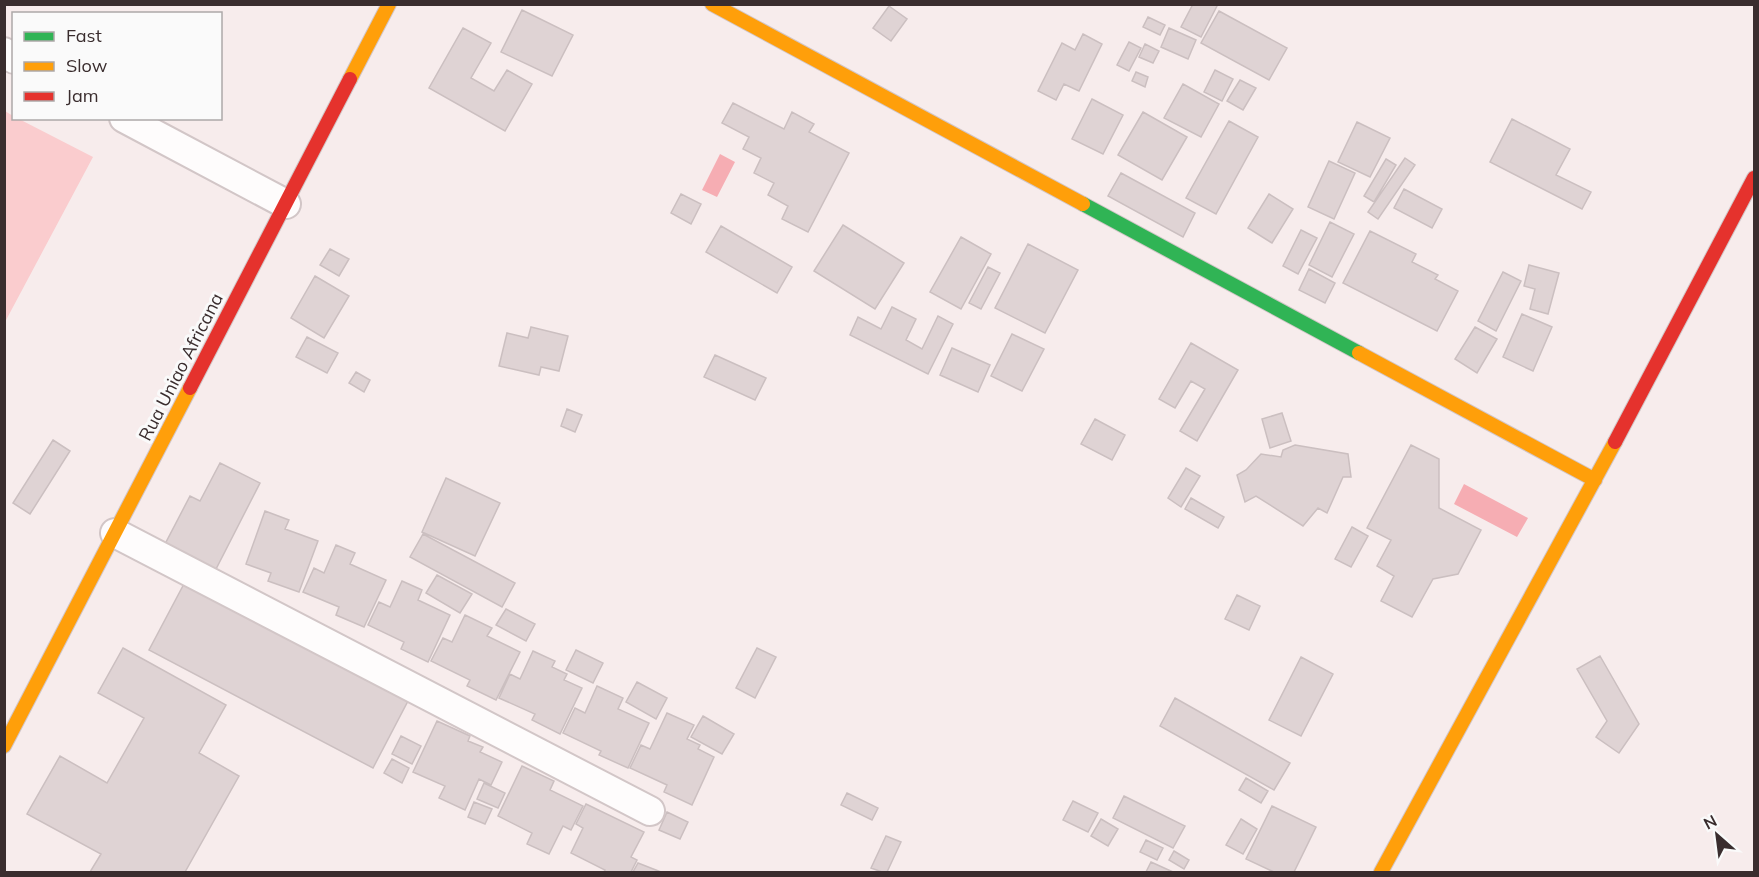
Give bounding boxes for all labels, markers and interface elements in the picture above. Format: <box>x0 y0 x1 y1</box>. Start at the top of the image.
legend <box>12 12 222 120</box>
text: Fast <box>66 24 102 47</box>
text: Slow <box>66 54 108 77</box>
text: Jam <box>66 84 99 107</box>
street label: Rua Uniao Africana <box>133 289 228 445</box>
north arrow <box>1687 805 1747 865</box>
text: N <box>1700 810 1720 833</box>

